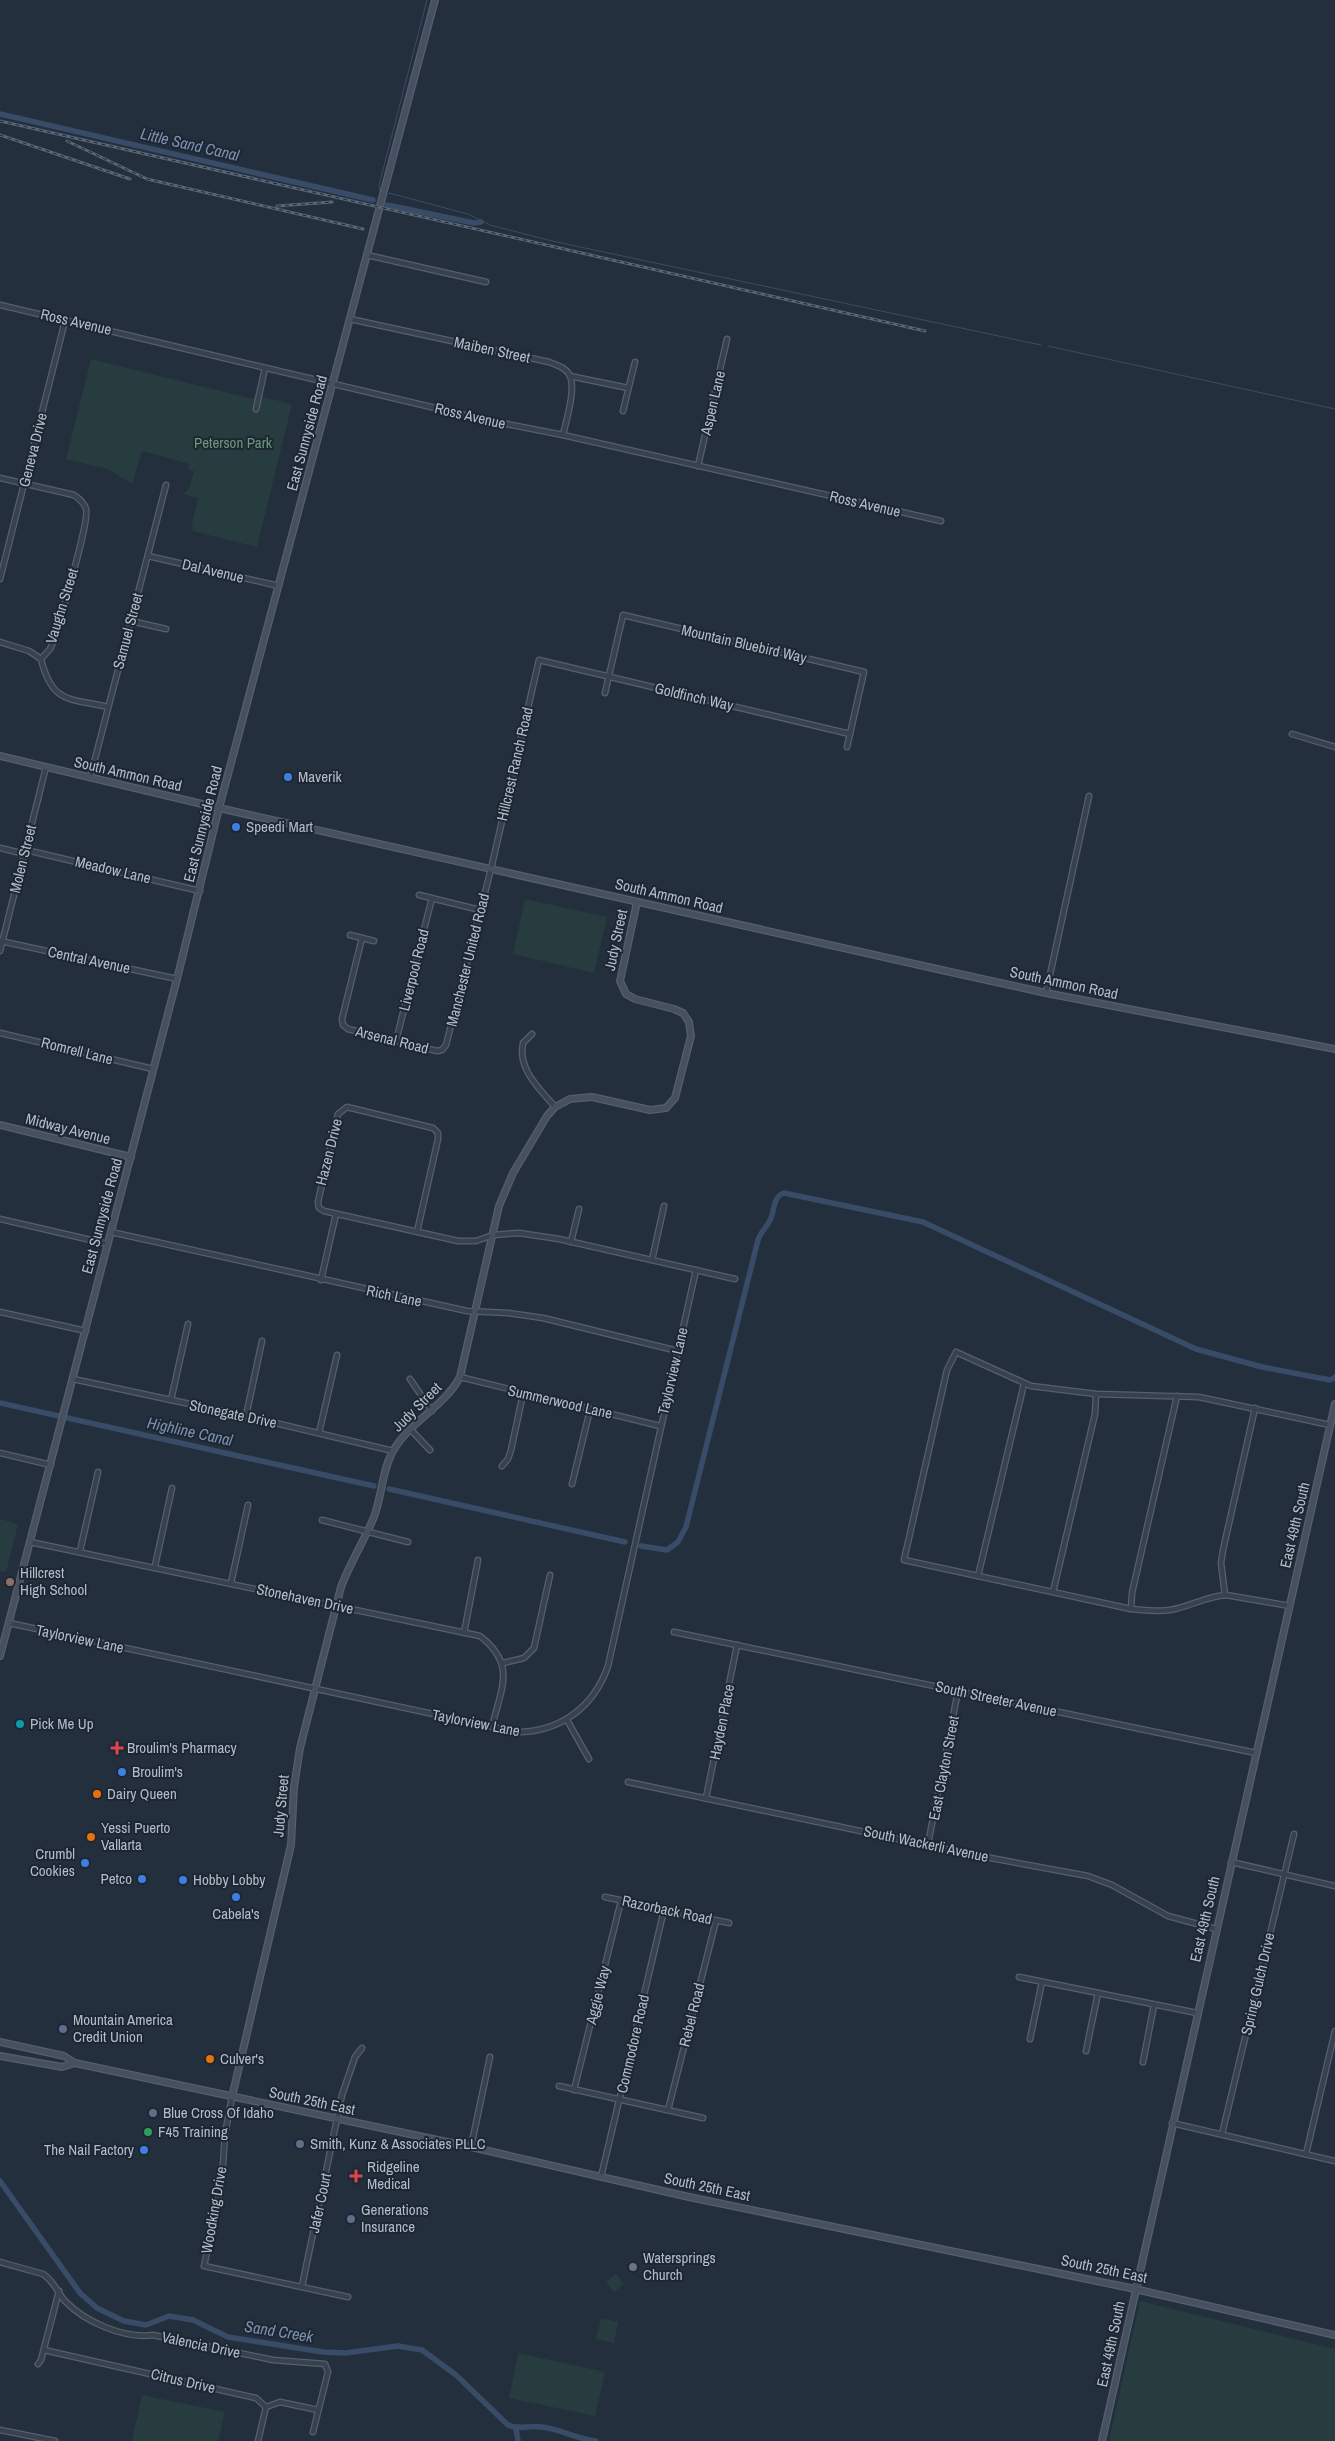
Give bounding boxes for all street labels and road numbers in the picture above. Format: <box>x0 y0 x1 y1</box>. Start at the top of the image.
street label: Ross Avenue <box>39 303 114 340</box>
street label: Maiben Street <box>452 331 533 368</box>
street label: Aspen Lane <box>695 368 730 438</box>
street label: East Sunnyside Road <box>281 373 332 493</box>
street label: Ross Avenue <box>433 397 508 434</box>
street label: Geneva Drive <box>13 410 52 489</box>
street label: Ross Avenue <box>828 485 903 522</box>
street label: Dal Avenue <box>180 553 246 588</box>
street label: Vaughn Street <box>40 565 83 646</box>
street label: Samuel Street <box>107 590 148 671</box>
street label: Mountain Bluebird Way <box>679 619 810 668</box>
street label: Goldfinch Way <box>653 677 736 716</box>
street label: Hillcrest Ranch Road <box>491 705 538 823</box>
street label: South Ammon Road <box>72 751 184 796</box>
street label: East Sunnyside Road <box>178 764 227 884</box>
street label: Molen Street <box>4 822 41 895</box>
street label: Meadow Lane <box>73 851 153 888</box>
street label: South Ammon Road <box>613 873 725 918</box>
street label: Manchester United Road <box>441 891 494 1029</box>
street label: Judy Street <box>599 907 632 973</box>
street label: Liverpool Road <box>393 927 434 1013</box>
street label: Central Avenue <box>46 941 132 979</box>
street label: South Ammon Road <box>1008 961 1120 1004</box>
street label: Arsenal Road <box>352 1020 431 1059</box>
street label: Romrell Lane <box>39 1031 115 1070</box>
street label: Midway Avenue <box>24 1108 113 1149</box>
street label: Hazen Drive <box>310 1116 347 1188</box>
street label: East Sunnyside Road <box>76 1156 127 1276</box>
street label: Rich Lane <box>364 1279 424 1312</box>
street label: Taylorview Lane <box>652 1325 693 1417</box>
street label: Judy Street <box>387 1377 446 1436</box>
street label: Summerwood Lane <box>506 1379 615 1424</box>
street label: Stonegate Drive <box>187 1394 279 1433</box>
street label: East 49th South <box>1274 1480 1315 1570</box>
street label: Stonehaven Drive <box>255 1578 356 1619</box>
street label: Taylorview Lane <box>34 1619 126 1658</box>
street label: South Streeter Avenue <box>933 1675 1059 1722</box>
street label: Hayden Place <box>704 1682 739 1761</box>
street label: Taylorview Lane <box>430 1704 522 1741</box>
street label: East Clayton Street <box>923 1713 964 1822</box>
street label: Judy Street <box>267 1773 294 1838</box>
street label: South Wackerli Avenue <box>862 1820 991 1867</box>
street label: East 49th South <box>1184 1874 1225 1964</box>
street label: Razorback Road <box>620 1890 714 1929</box>
street label: Spring Gulch Drive <box>1236 1930 1280 2037</box>
street label: Aggie Way <box>580 1963 615 2027</box>
street label: Rebel Road <box>673 1981 710 2049</box>
street label: Commodore Road <box>611 1993 654 2095</box>
street label: South 25th East <box>267 2081 358 2120</box>
street label: Woodking Drive <box>196 2165 232 2255</box>
street label: South 25th East <box>662 2167 753 2206</box>
street label: Jafer Court <box>303 2170 336 2235</box>
street label: South 25th East <box>1059 2249 1150 2288</box>
street label: East 49th South <box>1091 2299 1130 2389</box>
street label: Valencia Drive <box>160 2326 242 2363</box>
street label: Citrus Drive <box>149 2363 218 2398</box>

